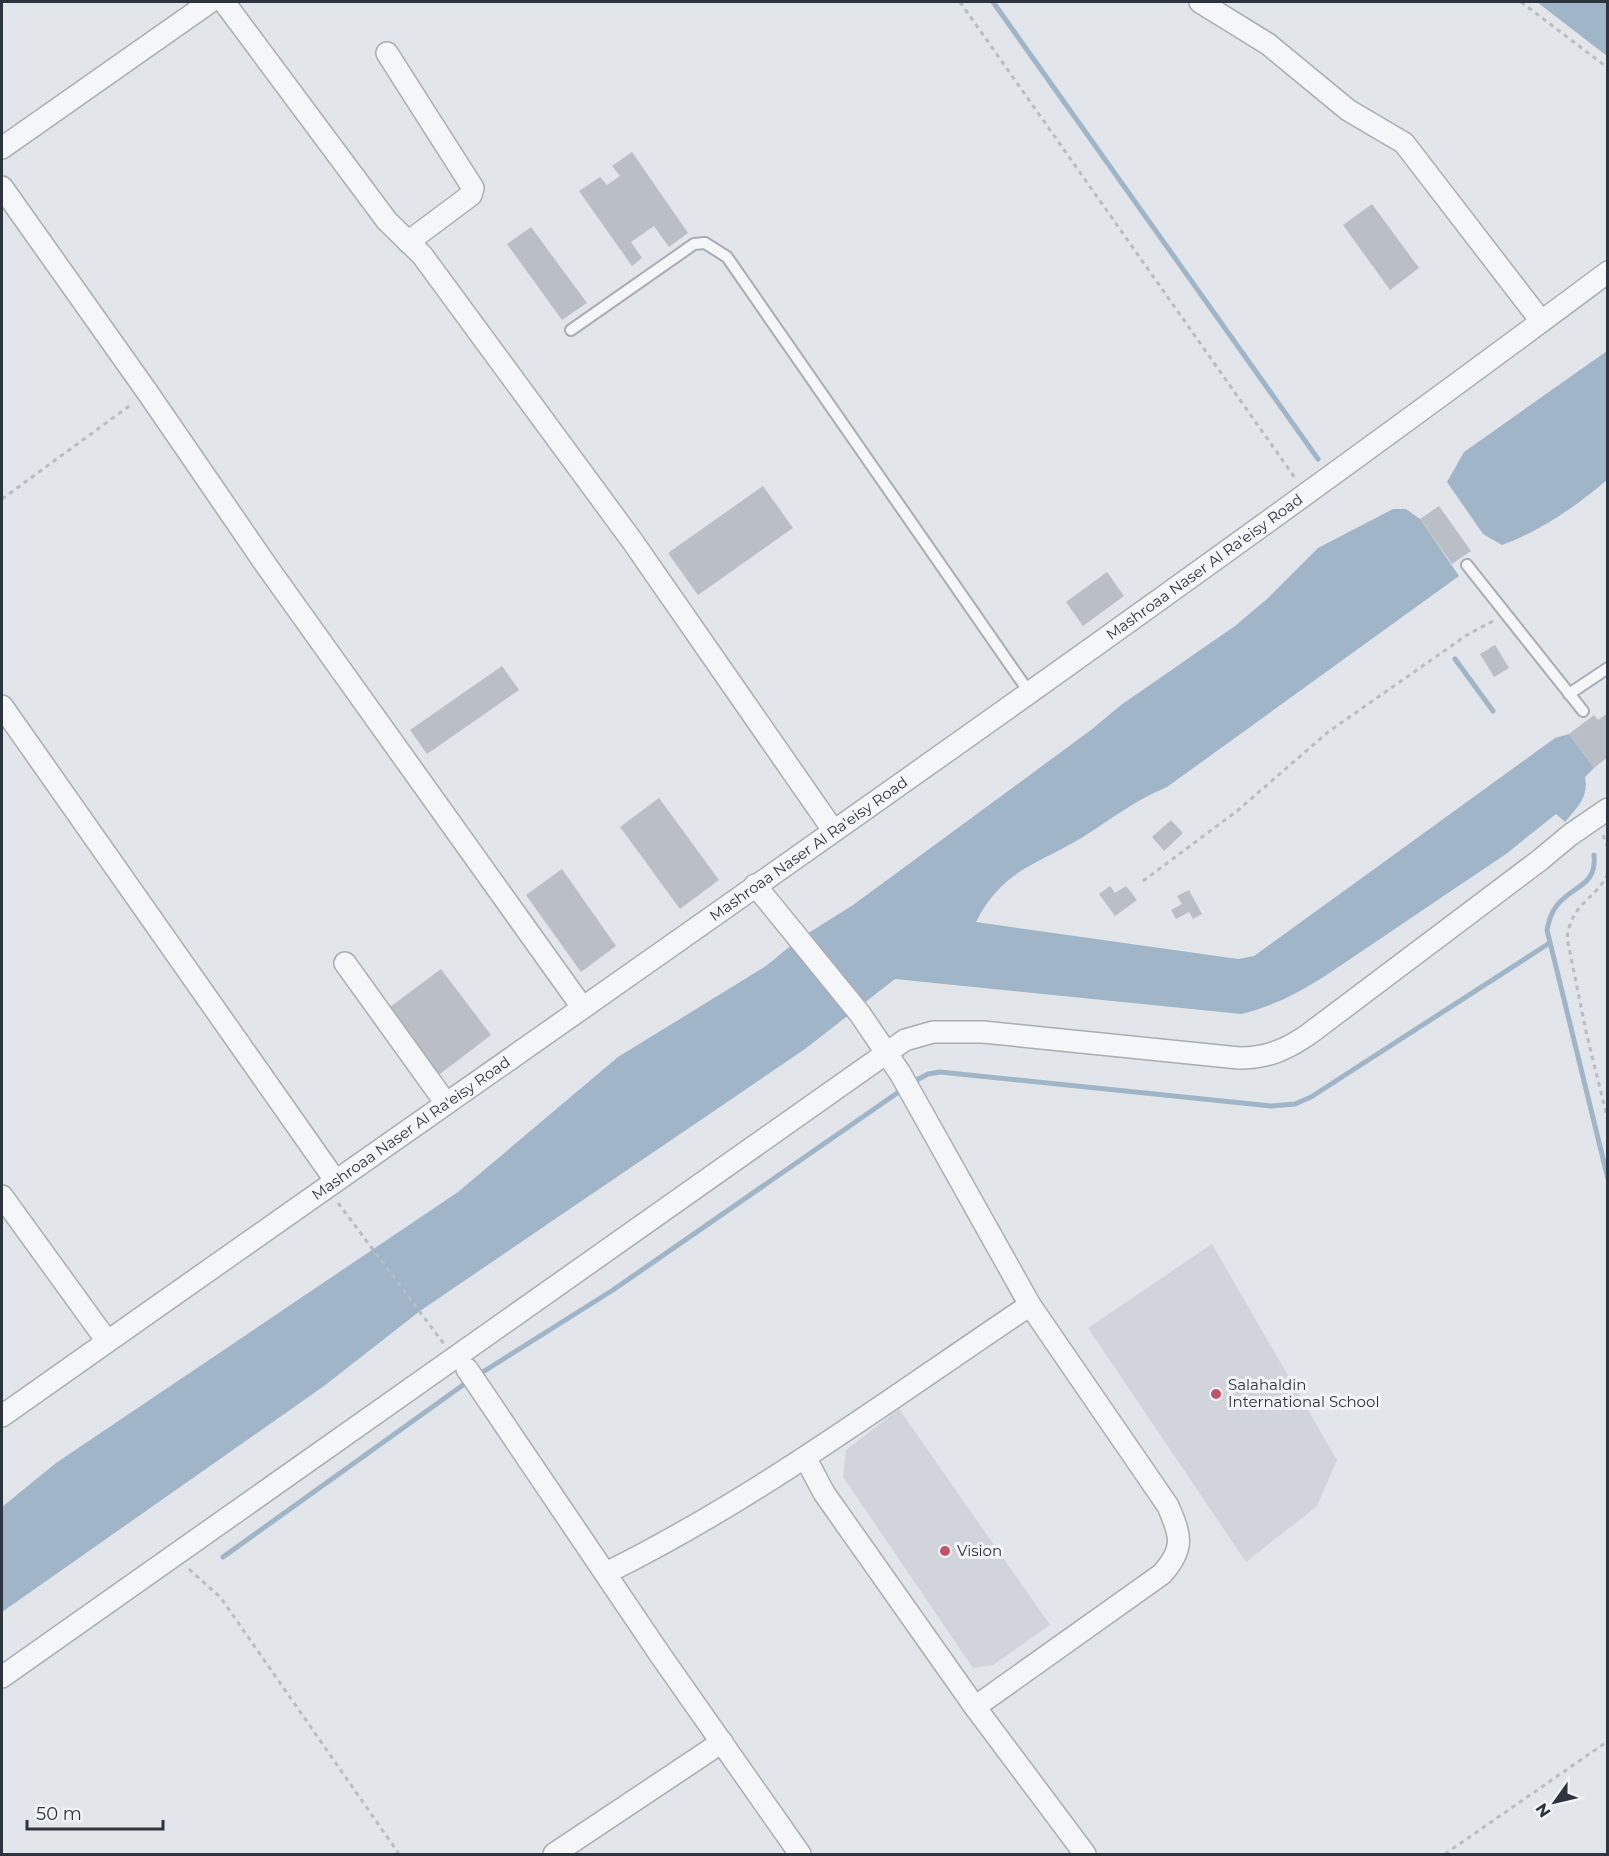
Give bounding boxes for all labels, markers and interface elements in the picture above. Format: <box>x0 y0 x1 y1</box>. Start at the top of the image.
street label: Mashroaa Naser Al Ra'eisy Road <box>1102 489 1306 644</box>
street label: Mashroaa Naser Al Ra'eisy Road <box>706 772 911 925</box>
street label: Mashroaa Naser Al Ra'eisy Road <box>308 1052 514 1204</box>
place label: Salahaldin International School <box>1228 1375 1379 1411</box>
marker: Salahaldin International School <box>1209 1387 1223 1401</box>
place label: Vision <box>957 1541 1002 1560</box>
marker: Vision <box>938 1544 952 1558</box>
north arrow <box>1525 1772 1585 1832</box>
scale bar <box>27 1793 164 1831</box>
text: N <box>1531 1799 1554 1821</box>
text: 50 m <box>36 1803 82 1825</box>

